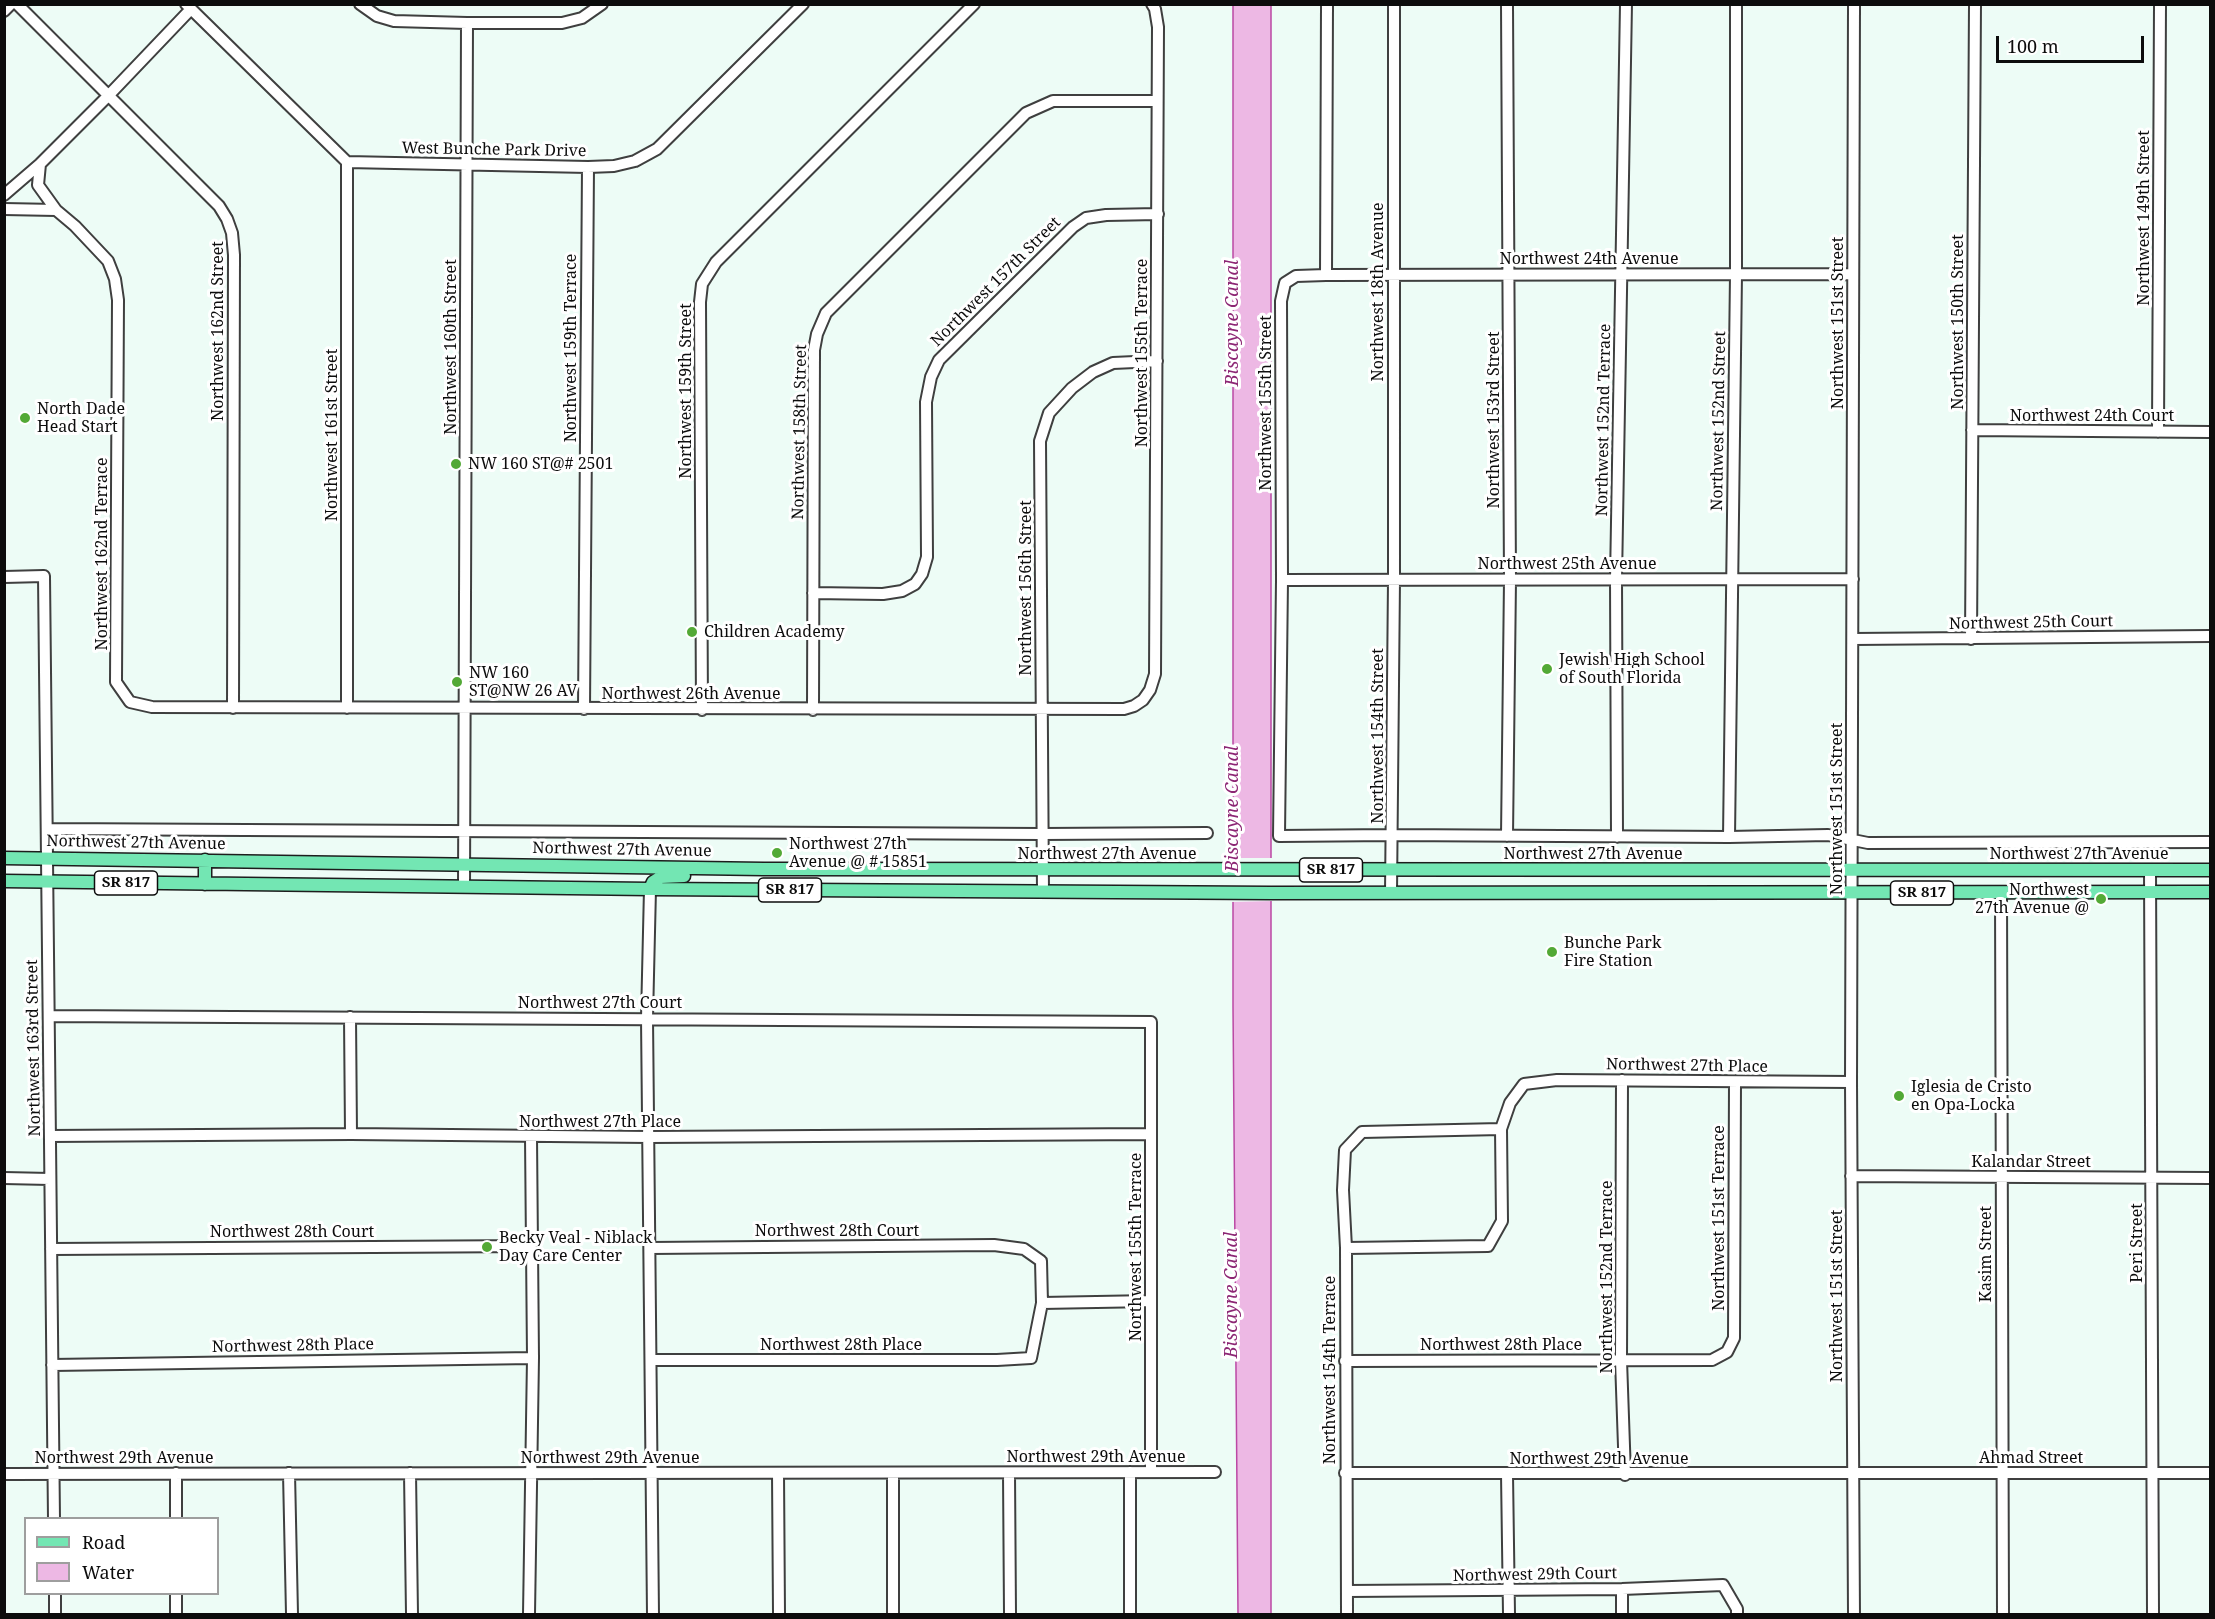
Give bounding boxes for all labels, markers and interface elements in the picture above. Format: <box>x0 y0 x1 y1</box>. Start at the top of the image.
scale bar <box>1999 24 2148 62</box>
text: 100 m <box>2007 34 2059 58</box>
street label: Northwest 149th Street <box>2134 130 2154 306</box>
street label: West Bunche Park Drive <box>401 139 587 161</box>
street label: Northwest 18th Avenue <box>1368 202 1388 382</box>
street label: Northwest 157th Street <box>927 213 1065 351</box>
street label: Northwest 150th Street <box>1948 234 1968 410</box>
street label: Northwest 151st Street <box>1828 237 1848 409</box>
street label: Northwest 162nd Street <box>208 241 228 421</box>
street label: Northwest 24th Avenue <box>1499 249 1679 269</box>
street label: Northwest 159th Terrace <box>561 254 581 442</box>
street label: Northwest 160th Street <box>441 259 461 435</box>
street label: Northwest 155th Terrace <box>1132 259 1152 447</box>
water label: Biscayne Canal <box>1222 260 1244 386</box>
street label: Northwest 159th Street <box>676 303 696 479</box>
street label: Northwest 155th Street <box>1256 315 1276 491</box>
street label: Northwest 152nd Terrace <box>1593 323 1615 517</box>
street label: Northwest 153rd Street <box>1484 331 1504 509</box>
street label: Northwest 152nd Street <box>1708 331 1730 511</box>
street label: Northwest 158th Street <box>789 344 811 520</box>
street label: Northwest 161st Street <box>322 349 342 521</box>
place label: North Dade Head Start <box>37 399 125 437</box>
street label: Northwest 24th Court <box>2010 406 2174 426</box>
marker: North Dade Head Start <box>18 411 32 425</box>
place label: NW 160 ST@# 2501 <box>468 454 613 474</box>
street label: Northwest 162nd Terrace <box>92 457 112 651</box>
marker: NW 160 ST@# 2501 <box>449 457 463 471</box>
street label: Northwest 156th Street <box>1016 500 1036 676</box>
street label: Northwest 25th Avenue <box>1477 554 1657 574</box>
street label: Northwest 25th Court <box>1949 612 2113 634</box>
place label: Children Academy <box>704 622 845 642</box>
marker: Children Academy <box>685 625 699 639</box>
street label: Northwest 154th Street <box>1368 648 1388 824</box>
place label: Jewish High School of South Florida <box>1559 650 1705 688</box>
marker: Jewish High School of South Florida <box>1540 662 1554 676</box>
place label: NW 160 ST@NW 26 AV <box>469 663 577 701</box>
marker: NW 160 ST@NW 26 AV <box>450 675 464 689</box>
street label: Northwest 26th Avenue <box>601 684 781 704</box>
street label: Northwest 151st Street <box>1827 723 1847 895</box>
water label: Biscayne Canal <box>1222 746 1244 872</box>
street label: Northwest 27th Avenue <box>46 832 226 854</box>
place label: Northwest 27th Avenue @ # 15851 <box>789 834 927 872</box>
street label: Northwest 27th Avenue <box>532 839 712 861</box>
street label: Northwest 27th Avenue <box>1017 844 1197 864</box>
street label: Northwest 27th Avenue <box>1503 844 1683 864</box>
street label: Northwest 27th Avenue <box>1989 844 2169 864</box>
marker: Northwest 27th Avenue @ # 15851 <box>770 846 784 860</box>
road number: SR 817 <box>1300 858 1362 882</box>
road number: SR 817 <box>94 871 158 895</box>
road number: SR 817 <box>758 878 822 902</box>
place label: Northwest 27th Avenue @ <box>1975 880 2089 918</box>
road number: SR 817 <box>1890 881 1954 905</box>
marker: Northwest 27th Avenue @ <box>2094 892 2108 906</box>
place label: Bunche Park Fire Station <box>1564 933 1661 971</box>
marker: Bunche Park Fire Station <box>1545 945 1559 959</box>
street label: Northwest 163rd Street <box>23 959 45 1137</box>
street label: Northwest 27th Court <box>518 993 682 1013</box>
street label: Northwest 27th Place <box>1606 1055 1768 1077</box>
place label: Iglesia de Cristo en Opa-Locka <box>1911 1077 2032 1115</box>
marker: Iglesia de Cristo en Opa-Locka <box>1892 1089 1906 1103</box>
street label: Northwest 27th Place <box>519 1112 681 1132</box>
street label: Northwest 151st Terrace <box>1709 1125 1729 1311</box>
street label: Kalandar Street <box>1971 1152 2091 1172</box>
street label: Northwest 155th Terrace <box>1126 1153 1146 1341</box>
street label: Northwest 152nd Terrace <box>1597 1180 1617 1374</box>
street label: Peri Street <box>2127 1203 2147 1283</box>
street label: Kasim Street <box>1976 1206 1996 1302</box>
street label: Northwest 151st Street <box>1827 1210 1847 1382</box>
street label: Northwest 28th Court <box>755 1221 919 1241</box>
street label: Northwest 28th Court <box>210 1222 374 1242</box>
place label: Becky Veal - Niblack Day Care Center <box>499 1228 652 1266</box>
water label: Biscayne Canal <box>1221 1232 1243 1358</box>
marker: Becky Veal - Niblack Day Care Center <box>480 1240 494 1254</box>
street label: Northwest 154th Terrace <box>1320 1276 1340 1464</box>
street label: Northwest 28th Place <box>212 1335 374 1357</box>
street label: Northwest 28th Place <box>760 1335 922 1355</box>
street label: Northwest 28th Place <box>1420 1335 1582 1355</box>
street label: Northwest 29th Avenue <box>1006 1447 1186 1467</box>
street label: Northwest 29th Avenue <box>34 1448 214 1468</box>
street label: Northwest 29th Avenue <box>520 1448 700 1468</box>
street label: Ahmad Street <box>1979 1448 2083 1468</box>
street label: Northwest 29th Avenue <box>1509 1449 1689 1469</box>
legend <box>24 1517 219 1595</box>
text: Road <box>82 1530 125 1554</box>
text: Water <box>82 1560 134 1584</box>
street label: Northwest 29th Court <box>1453 1564 1617 1586</box>

